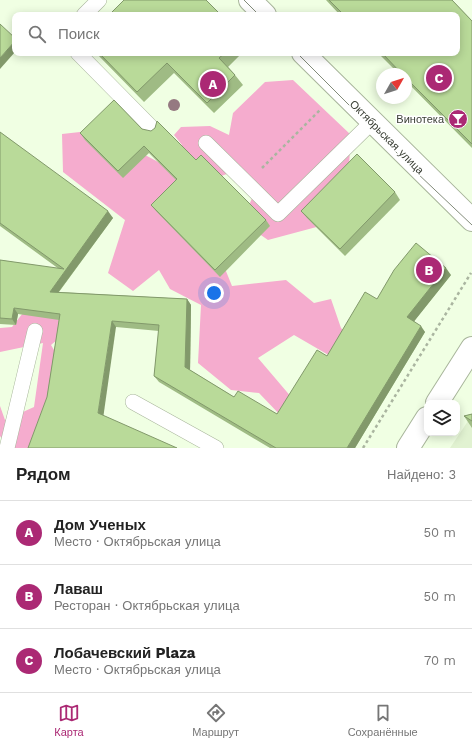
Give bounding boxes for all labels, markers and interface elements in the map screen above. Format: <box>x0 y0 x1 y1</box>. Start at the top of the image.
search box <box>12 12 460 56</box>
icon: search <box>26 23 48 45</box>
text: Поиск <box>58 25 100 43</box>
pin: C <box>426 63 452 93</box>
north arrow <box>376 68 412 104</box>
pin: A <box>200 69 226 99</box>
street label: Октябрьская улица <box>347 98 427 178</box>
bar icon: Винотека <box>447 108 469 130</box>
place label: Винотека <box>396 113 445 126</box>
pin: B <box>416 255 442 285</box>
your location <box>204 283 224 303</box>
map controls <box>424 400 460 436</box>
button: layers <box>424 400 460 436</box>
text: Рядом <box>16 464 71 484</box>
text: Найдено: 3 <box>387 467 456 482</box>
text: Дом Ученых <box>54 516 146 534</box>
text: A <box>25 525 33 540</box>
text: 50 m <box>424 525 456 540</box>
text: Место · Октябрьская улица <box>54 534 221 549</box>
text: Лаваш <box>54 580 103 598</box>
text: B <box>25 589 33 604</box>
text: 50 m <box>424 589 456 604</box>
text: Ресторан · Октябрьская улица <box>54 598 240 613</box>
text: Лобачевский Plaza <box>54 644 196 662</box>
text: C <box>25 653 33 668</box>
text: 70 m <box>424 653 456 668</box>
text: Место · Октябрьская улица <box>54 662 221 677</box>
tab: Карта <box>54 702 84 739</box>
tab: Маршрут <box>192 702 239 739</box>
tab: Сохранённые <box>348 702 418 739</box>

